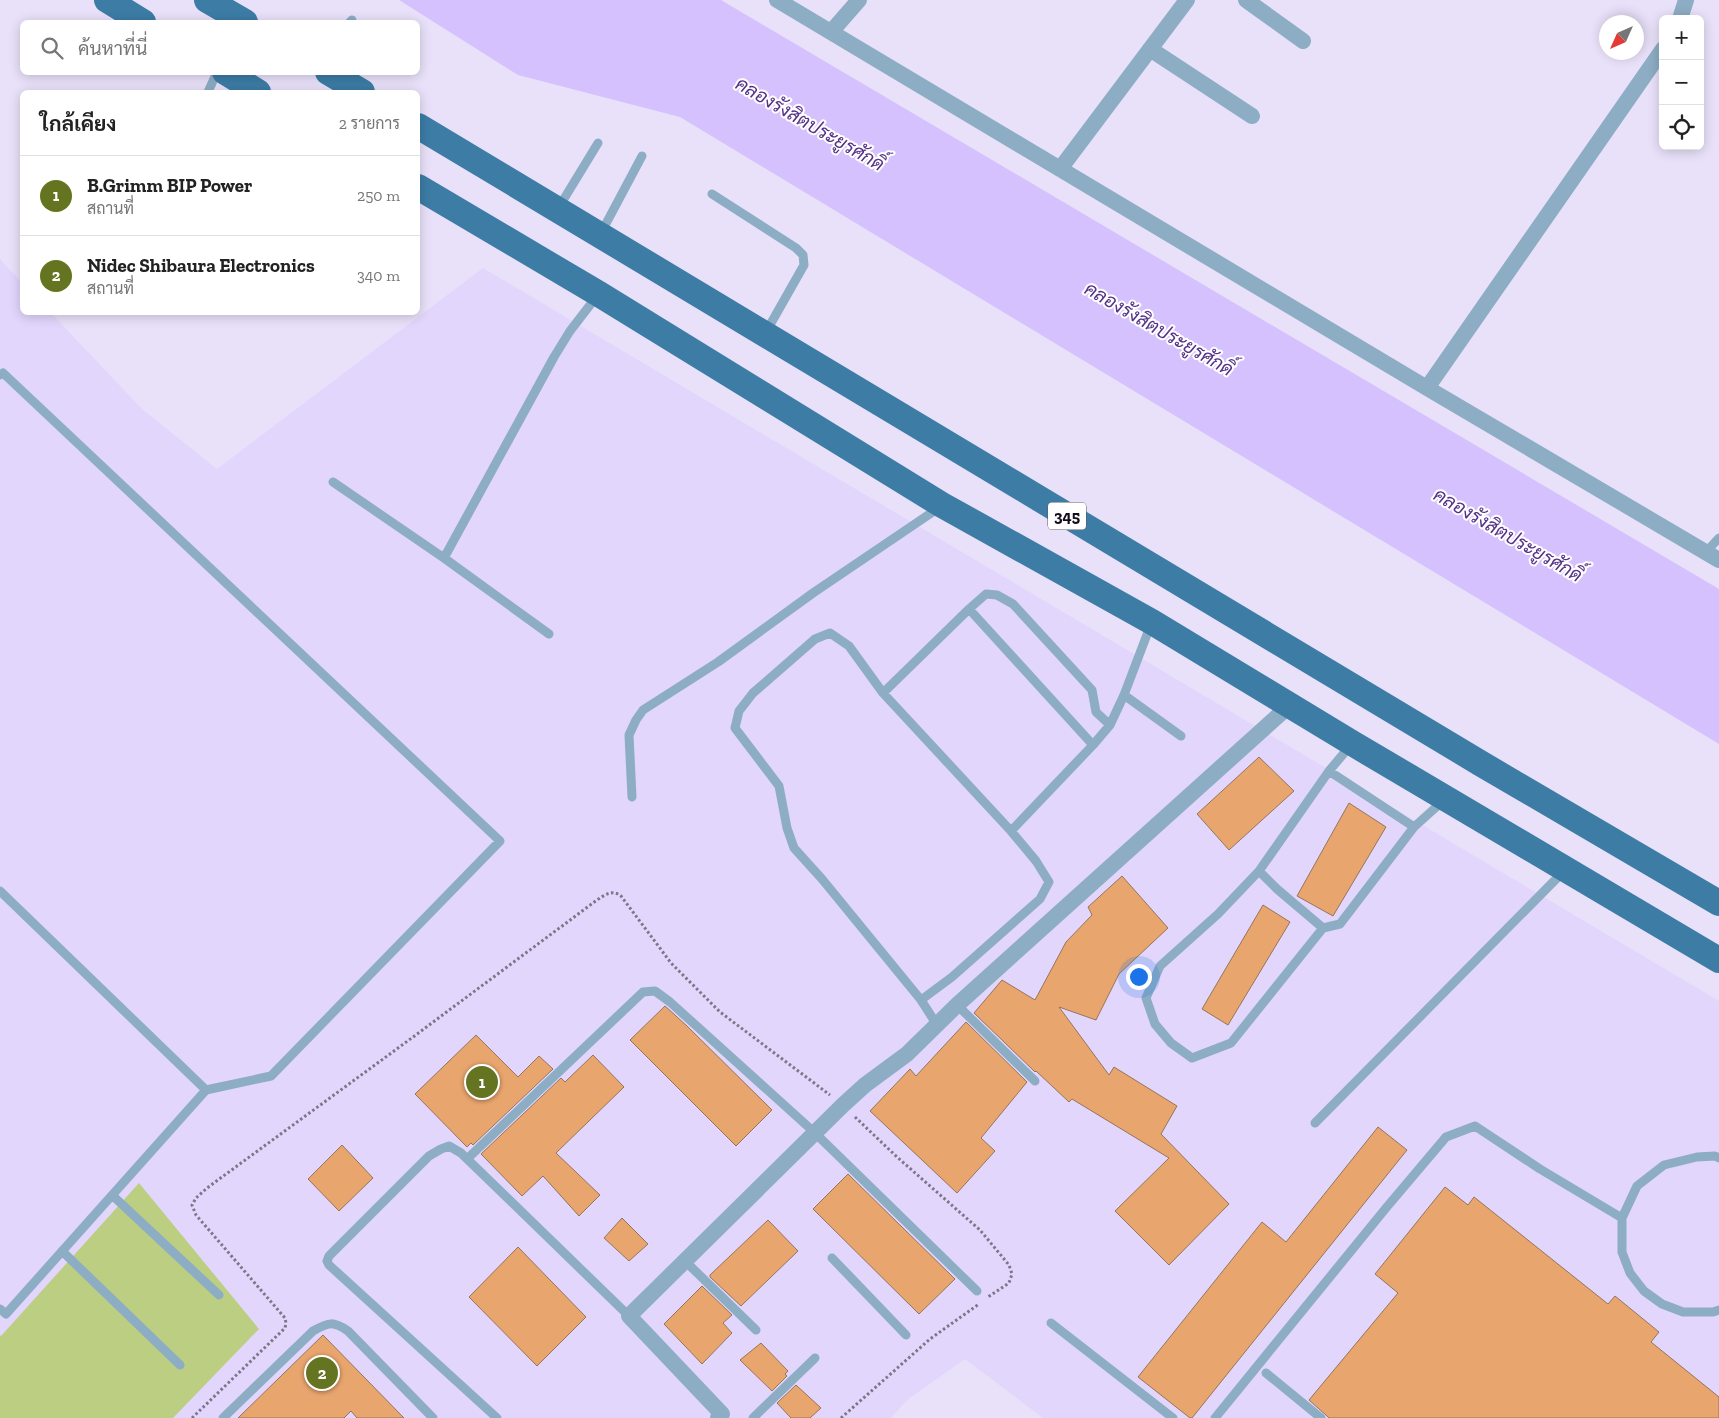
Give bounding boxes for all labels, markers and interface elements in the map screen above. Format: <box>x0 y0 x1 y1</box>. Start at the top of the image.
north arrow <box>1599 15 1644 60</box>
map controls <box>1659 15 1704 150</box>
button: + <box>1659 15 1704 60</box>
search box <box>20 20 420 75</box>
icon: search <box>38 34 66 62</box>
text: ค้นหาที่นี่ <box>78 37 147 60</box>
button: − <box>1659 60 1704 105</box>
water label: คลองรังสิตประยูรศักดิ์ <box>730 66 895 180</box>
button: locate <box>1659 105 1704 150</box>
text: ใกล้เคียง <box>40 111 116 136</box>
text: 2 รายการ <box>339 114 400 133</box>
text: B.Grimm BIP Power <box>87 174 252 197</box>
text: 1 <box>53 186 59 205</box>
text: 250 m <box>357 186 400 205</box>
text: สถานที่ <box>87 199 134 218</box>
text: Nidec Shibaura Electronics <box>87 254 315 277</box>
text: 2 <box>52 266 60 285</box>
text: 340 m <box>357 266 400 285</box>
water label: คลองรังสิตประยูรศักดิ์ <box>1079 271 1244 385</box>
text: สถานที่ <box>87 279 134 298</box>
water label: คลองรังสิตประยูรศักดิ์ <box>1428 477 1593 591</box>
road number: 345 <box>1048 502 1086 530</box>
your location <box>1126 964 1152 990</box>
pin: 1 <box>466 1063 498 1101</box>
pin: 2 <box>306 1354 338 1392</box>

